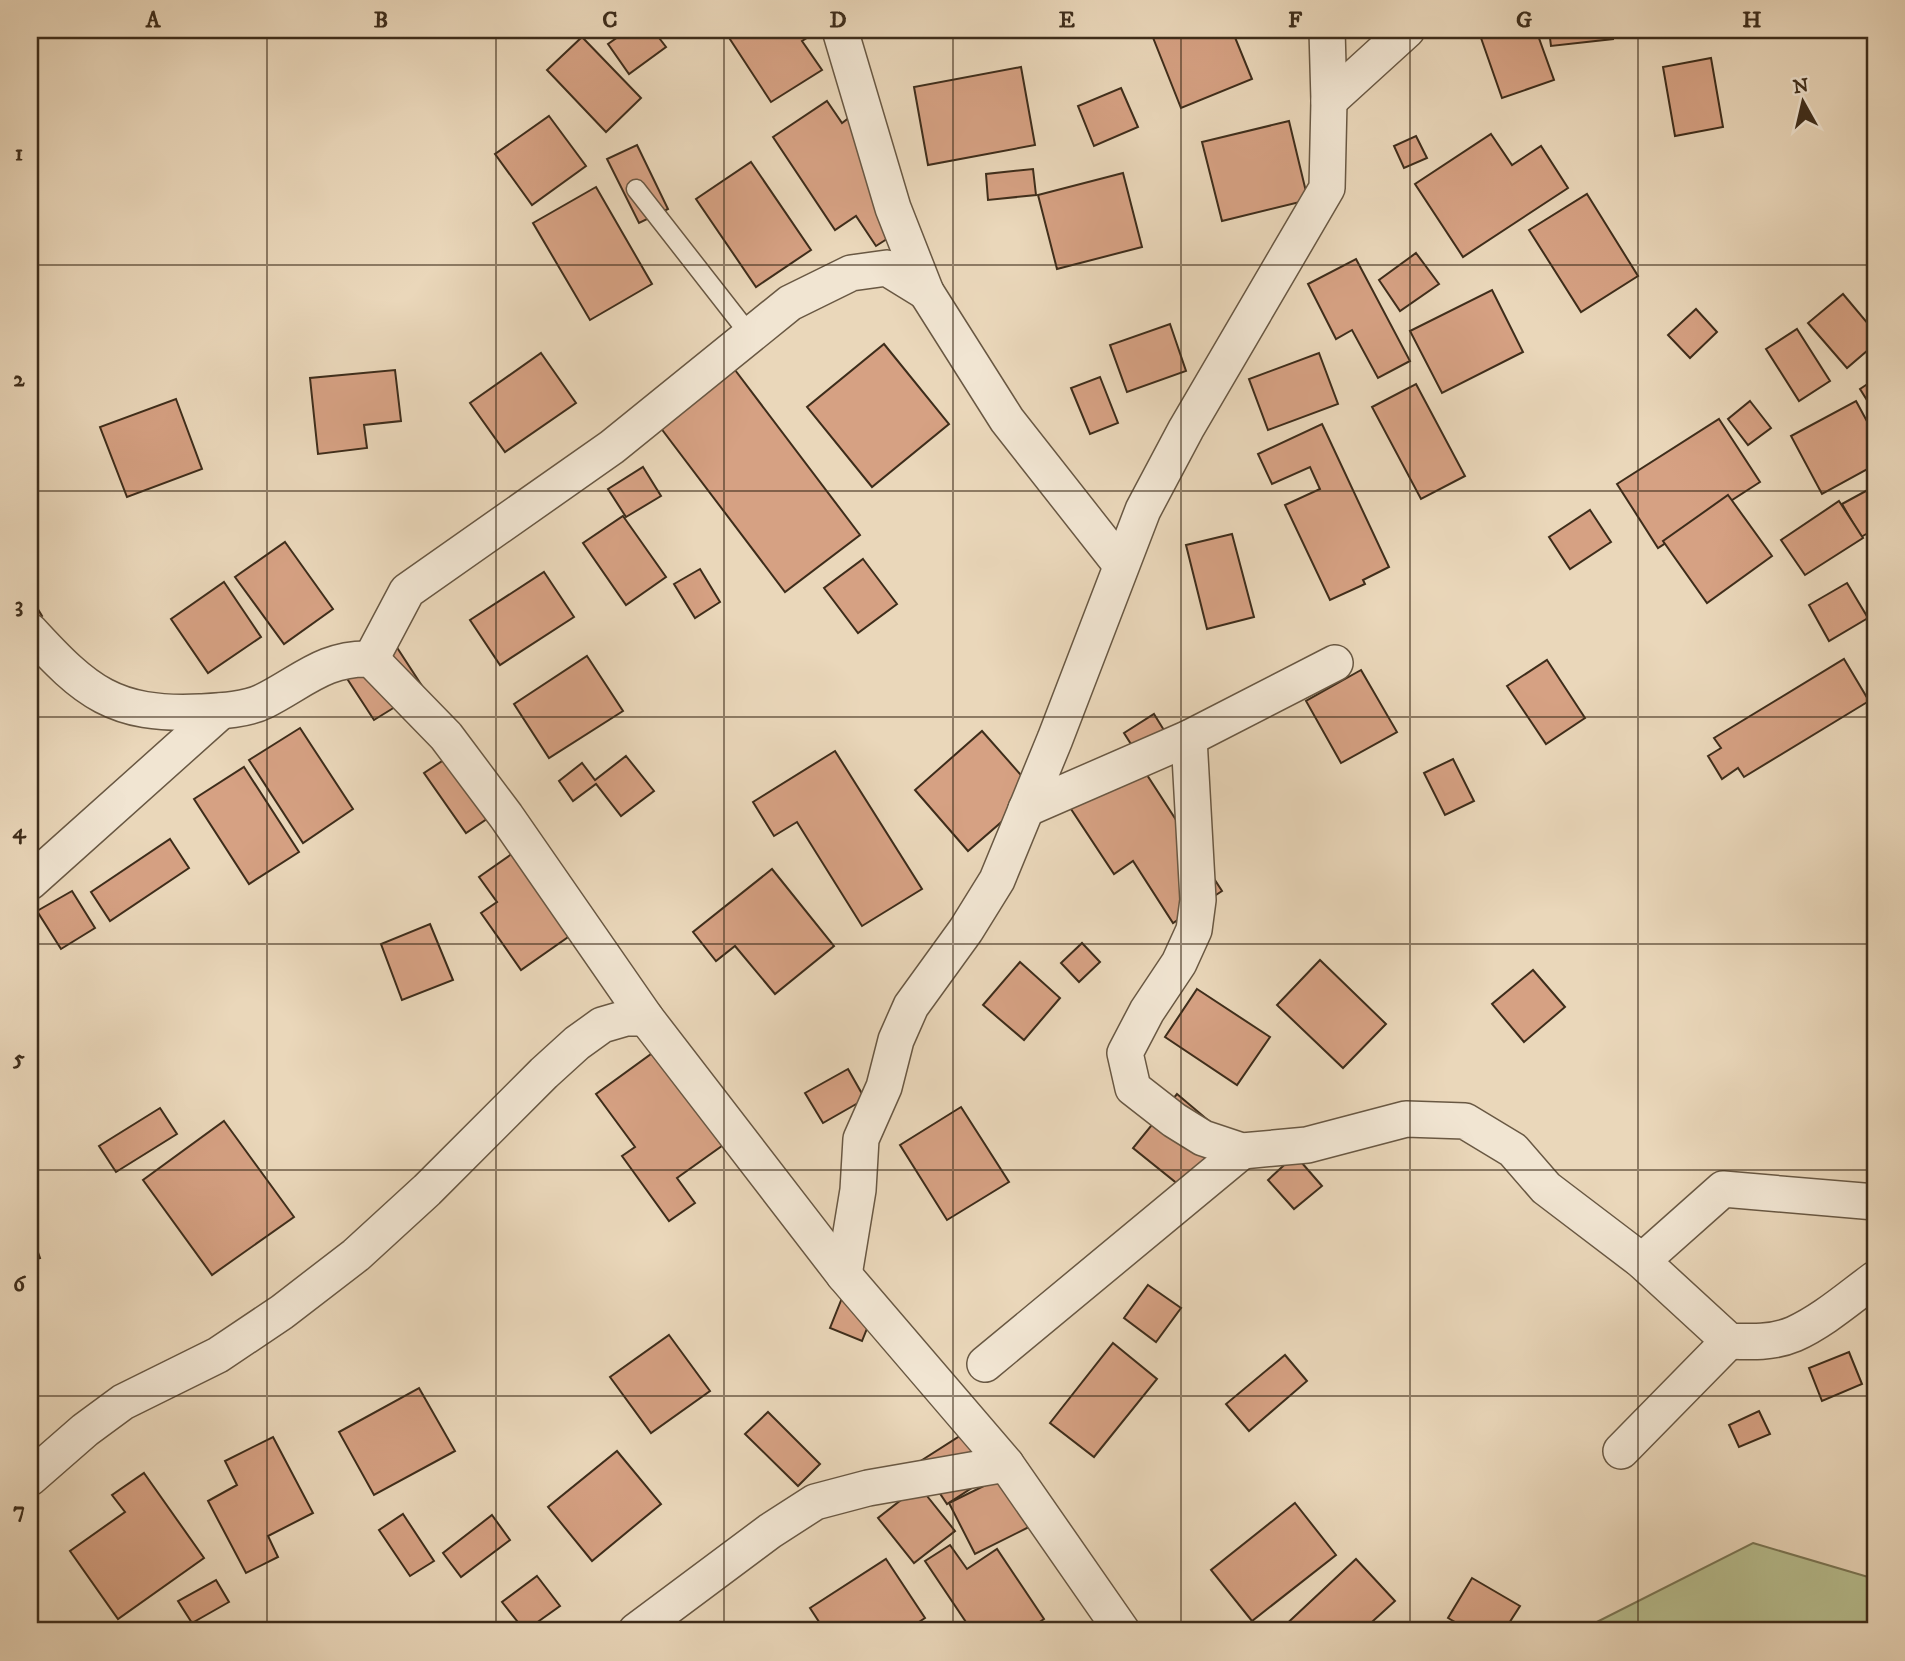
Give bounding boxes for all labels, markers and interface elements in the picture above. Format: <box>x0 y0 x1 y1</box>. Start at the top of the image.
text: A <box>145 6 162 35</box>
text: B <box>374 6 388 35</box>
text: C <box>602 6 618 35</box>
text: D <box>829 6 847 35</box>
text: E <box>1059 6 1075 35</box>
text: F <box>1288 6 1303 35</box>
text: G <box>1516 6 1532 35</box>
text: H <box>1742 6 1762 35</box>
north arrow <box>1769 66 1839 136</box>
text: N <box>1792 74 1811 99</box>
text: 1 <box>15 139 23 168</box>
text: 2 <box>13 365 25 394</box>
text: 3 <box>15 591 23 620</box>
text: 4 <box>12 817 27 846</box>
text: 5 <box>12 1044 25 1073</box>
text: 6 <box>13 1270 27 1299</box>
text: 7 <box>13 1496 25 1525</box>

